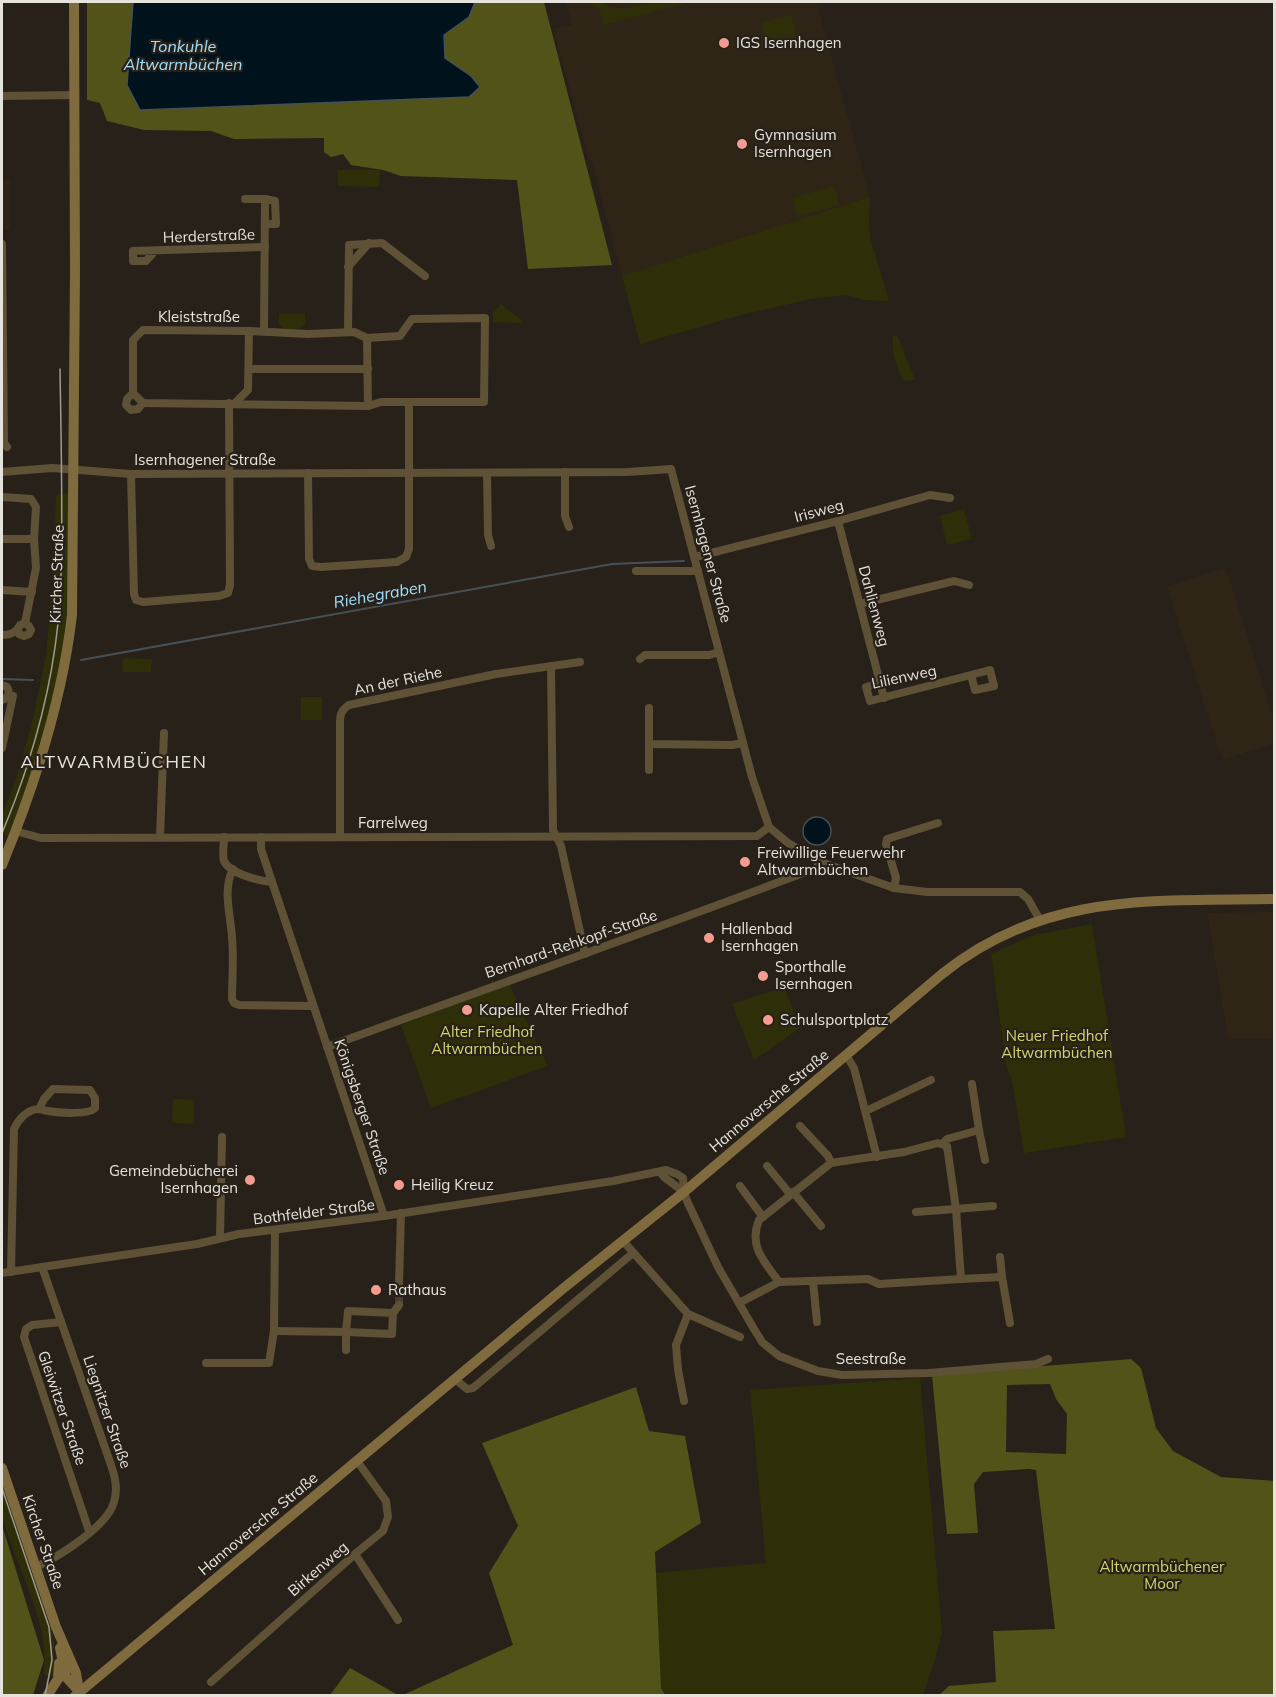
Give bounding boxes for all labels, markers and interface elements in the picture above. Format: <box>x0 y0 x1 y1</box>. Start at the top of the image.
place label: IGS Isernhagen <box>736 33 842 52</box>
water label: Tonkuhle Altwarmbüchen <box>123 36 242 74</box>
marker: IGS Isernhagen <box>717 36 731 50</box>
place label: Gymnasium Isernhagen <box>754 125 837 161</box>
marker: Gymnasium Isernhagen <box>735 137 749 151</box>
street label: Herderstraße <box>163 224 255 247</box>
street label: Kleiststraße <box>158 307 240 326</box>
street label: Isernhagener Straße <box>134 450 276 469</box>
street label: Isernhagener Straße <box>681 483 736 625</box>
street label: Irisweg <box>792 495 846 526</box>
street label: Kircher Straße <box>45 524 68 624</box>
street label: Dahlienweg <box>855 563 894 648</box>
water label: Riehegraben <box>332 576 428 612</box>
street label: Lilienweg <box>870 660 938 693</box>
street label: An der Riehe <box>352 662 444 699</box>
district label: ALTWARMBÜCHEN <box>20 750 208 773</box>
street label: Farrelweg <box>358 813 428 832</box>
place label: Freiwillige Feuerwehr Altwarmbüchen <box>757 843 906 879</box>
marker: Freiwillige Feuerwehr Altwarmbüchen <box>738 855 752 869</box>
street label: Bernhard-Rehkopf-Straße <box>482 905 660 982</box>
place label: Hallenbad Isernhagen <box>721 919 799 955</box>
marker: Hallenbad Isernhagen <box>702 931 716 945</box>
place label: Sporthalle Isernhagen <box>775 957 853 993</box>
marker: Sporthalle Isernhagen <box>756 969 770 983</box>
place label: Kapelle Alter Friedhof <box>479 1000 629 1019</box>
marker: Kapelle Alter Friedhof <box>460 1003 474 1017</box>
place label: Schulsportplatz <box>780 1010 889 1029</box>
marker: Schulsportplatz <box>761 1013 775 1027</box>
park label: Alter Friedhof Altwarmbüchen <box>431 1022 543 1058</box>
park label: Neuer Friedhof Altwarmbüchen <box>1001 1026 1113 1062</box>
street label: Königsberger Straße <box>330 1036 395 1177</box>
street label: Hannoversche Straße <box>705 1045 832 1156</box>
place label: Gemeindebücherei Isernhagen <box>109 1161 238 1197</box>
marker: Gemeindebücherei Isernhagen <box>243 1173 257 1187</box>
place label: Heilig Kreuz <box>411 1175 494 1194</box>
marker: Heilig Kreuz <box>392 1178 406 1192</box>
street label: Bothfelder Straße <box>252 1195 376 1228</box>
place label: Rathaus <box>388 1280 447 1299</box>
marker: Rathaus <box>369 1283 383 1297</box>
street label: Gleiwitzer Straße <box>34 1348 91 1468</box>
street label: Seestraße <box>836 1349 906 1368</box>
street label: Liegnitzer Straße <box>79 1353 136 1471</box>
street label: Hannoversche Straße <box>194 1468 321 1579</box>
street label: Kircher Straße <box>18 1492 69 1592</box>
street label: Birkenweg <box>284 1537 352 1600</box>
park label: Altwarmbüchener Moor <box>1100 1557 1225 1593</box>

